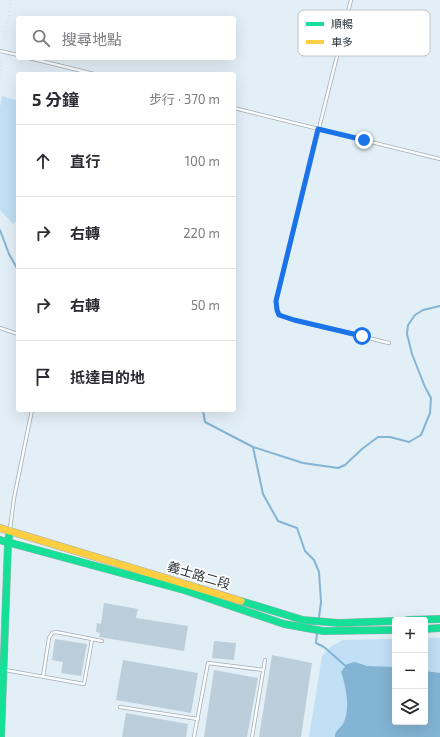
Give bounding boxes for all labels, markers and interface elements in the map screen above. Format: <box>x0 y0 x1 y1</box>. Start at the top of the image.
legend <box>298 10 430 56</box>
search box <box>16 16 236 60</box>
text: 順暢 <box>331 17 353 30</box>
icon: search <box>30 27 52 49</box>
text: 搜尋地點 <box>62 30 122 48</box>
text: 車多 <box>331 35 353 48</box>
text: 5 分鐘 <box>32 89 79 109</box>
text: 步行 · 370 m <box>149 91 220 107</box>
route end <box>355 131 373 149</box>
icon: ahead <box>32 150 54 172</box>
text: 直行 <box>70 152 100 170</box>
text: 100 m <box>185 153 220 169</box>
icon: right <box>32 222 54 244</box>
text: 右轉 <box>70 224 100 242</box>
text: 220 m <box>183 225 220 241</box>
icon: right <box>32 294 54 316</box>
text: 右轉 <box>70 296 100 314</box>
text: 50 m <box>191 297 220 313</box>
route start <box>353 327 371 345</box>
icon: arrive <box>32 366 54 388</box>
text: 抵達目的地 <box>70 368 145 386</box>
street label: 義士路二段 <box>166 558 232 592</box>
map controls <box>392 617 428 725</box>
button: + <box>392 617 428 653</box>
button: − <box>392 653 428 689</box>
button: layers <box>392 689 428 725</box>

